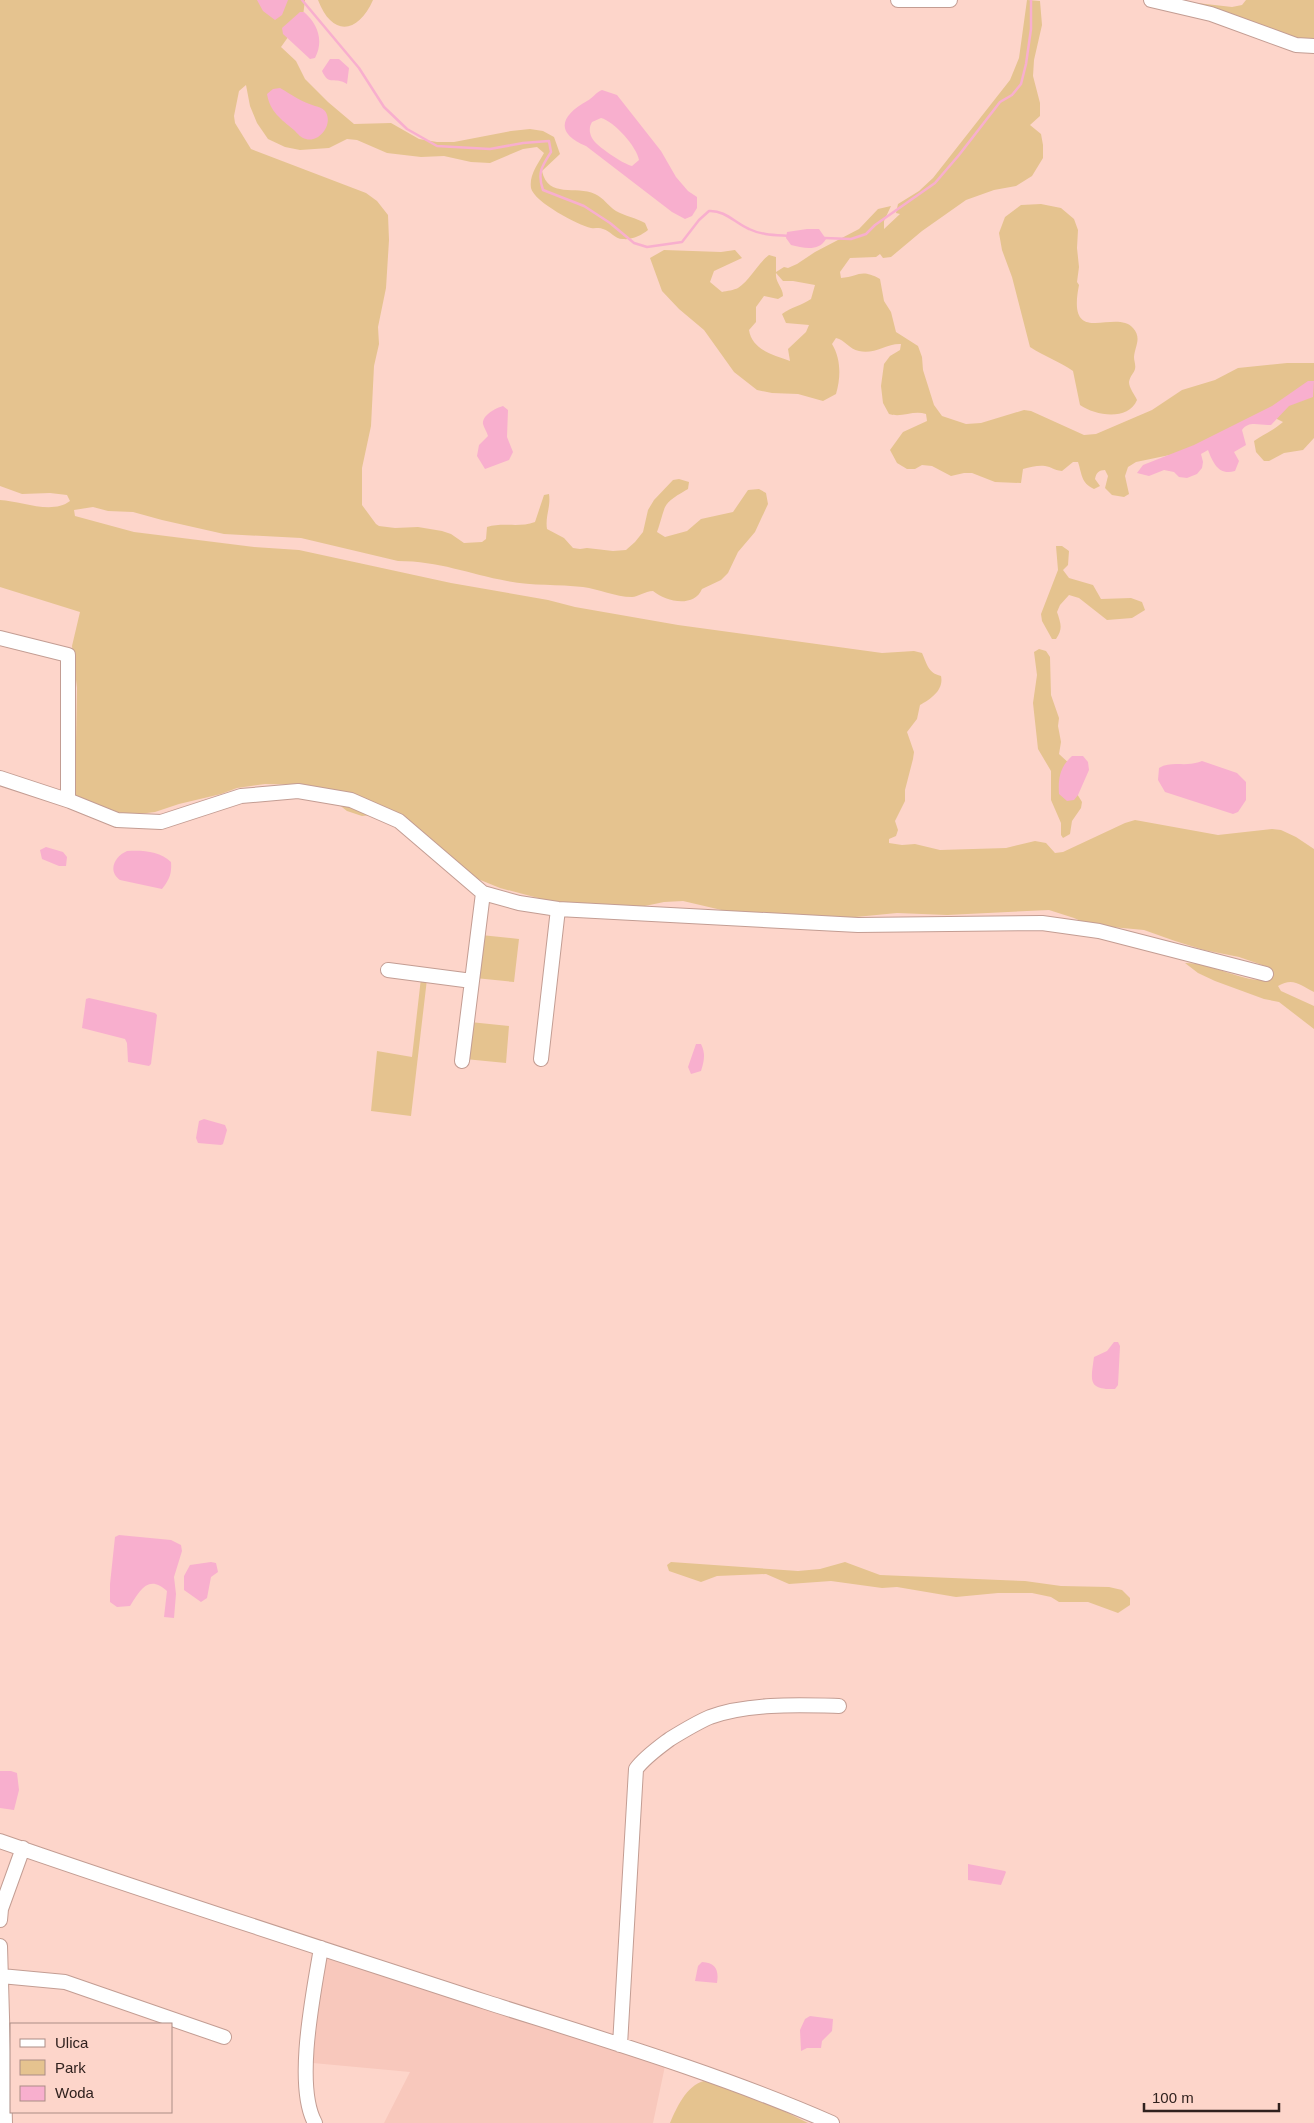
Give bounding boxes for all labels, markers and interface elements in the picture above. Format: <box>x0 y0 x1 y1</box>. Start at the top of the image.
legend <box>10 2023 172 2113</box>
text: Ulica <box>55 2034 89 2051</box>
text: Park <box>55 2059 86 2076</box>
scale bar <box>1144 2080 1279 2112</box>
text: Woda <box>55 2084 95 2101</box>
text: 100 m <box>1152 2089 1194 2106</box>

